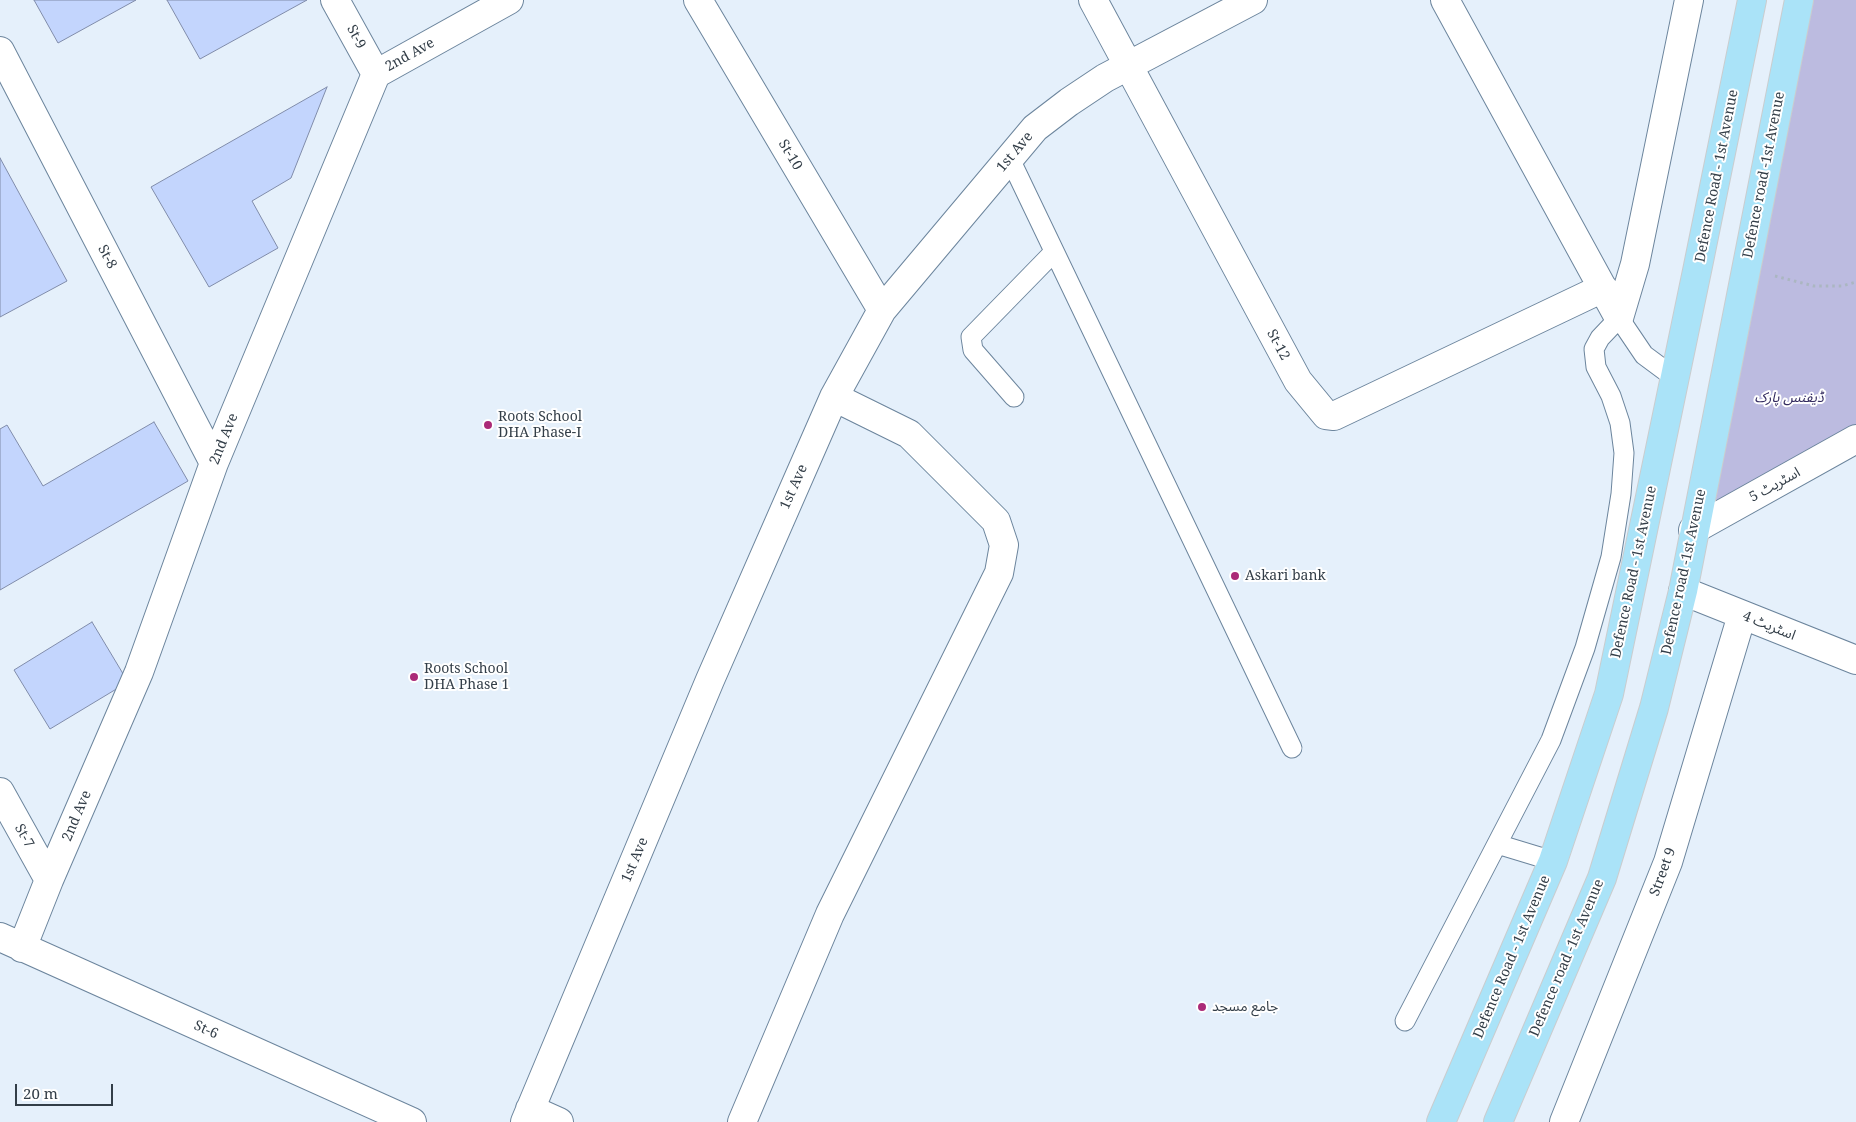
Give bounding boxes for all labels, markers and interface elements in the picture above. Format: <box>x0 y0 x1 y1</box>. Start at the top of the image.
street label: St-9 <box>343 22 369 52</box>
street label: 2nd Ave <box>382 35 438 75</box>
street label: Defence Road - 1st Avenue <box>1692 88 1742 264</box>
street label: Defence road -1st Avenue <box>1740 90 1788 260</box>
street label: 1st Ave <box>993 128 1037 176</box>
street label: St-10 <box>774 137 806 173</box>
street label: St-8 <box>94 242 120 272</box>
street label: St-12 <box>1263 327 1293 363</box>
park label: ڈیفنس پارک <box>1754 390 1824 406</box>
place label: Roots School DHA Phase-I <box>498 409 582 442</box>
street label: 2nd Ave <box>206 411 242 467</box>
marker: Roots School DHA Phase-I <box>482 419 494 431</box>
street label: 1st Ave <box>777 462 811 512</box>
street label: اسٹریٹ 5 <box>1747 464 1803 506</box>
street label: Defence Road - 1st Avenue <box>1608 484 1660 660</box>
street label: Defence road -1st Avenue <box>1658 487 1710 657</box>
place label: Askari bank <box>1245 568 1326 584</box>
marker: Askari bank <box>1229 570 1241 582</box>
street label: اسٹریٹ 4 <box>1740 608 1798 644</box>
place label: Roots School DHA Phase 1 <box>424 661 509 694</box>
marker: Roots School DHA Phase 1 <box>408 671 420 683</box>
street label: 2nd Ave <box>59 788 95 844</box>
street label: St-7 <box>11 821 37 851</box>
street label: 1st Ave <box>618 835 652 885</box>
street label: Street 9 <box>1646 845 1680 899</box>
street label: Defence Road - 1st Avenue <box>1470 873 1554 1041</box>
street label: Defence road -1st Avenue <box>1526 877 1608 1039</box>
place label: جامع مسجد <box>1212 999 1278 1015</box>
marker: جامع مسجد <box>1196 1001 1208 1013</box>
street label: St-6 <box>191 1017 221 1043</box>
scale bar <box>18 1074 115 1106</box>
text: 20 m <box>23 1083 58 1103</box>

